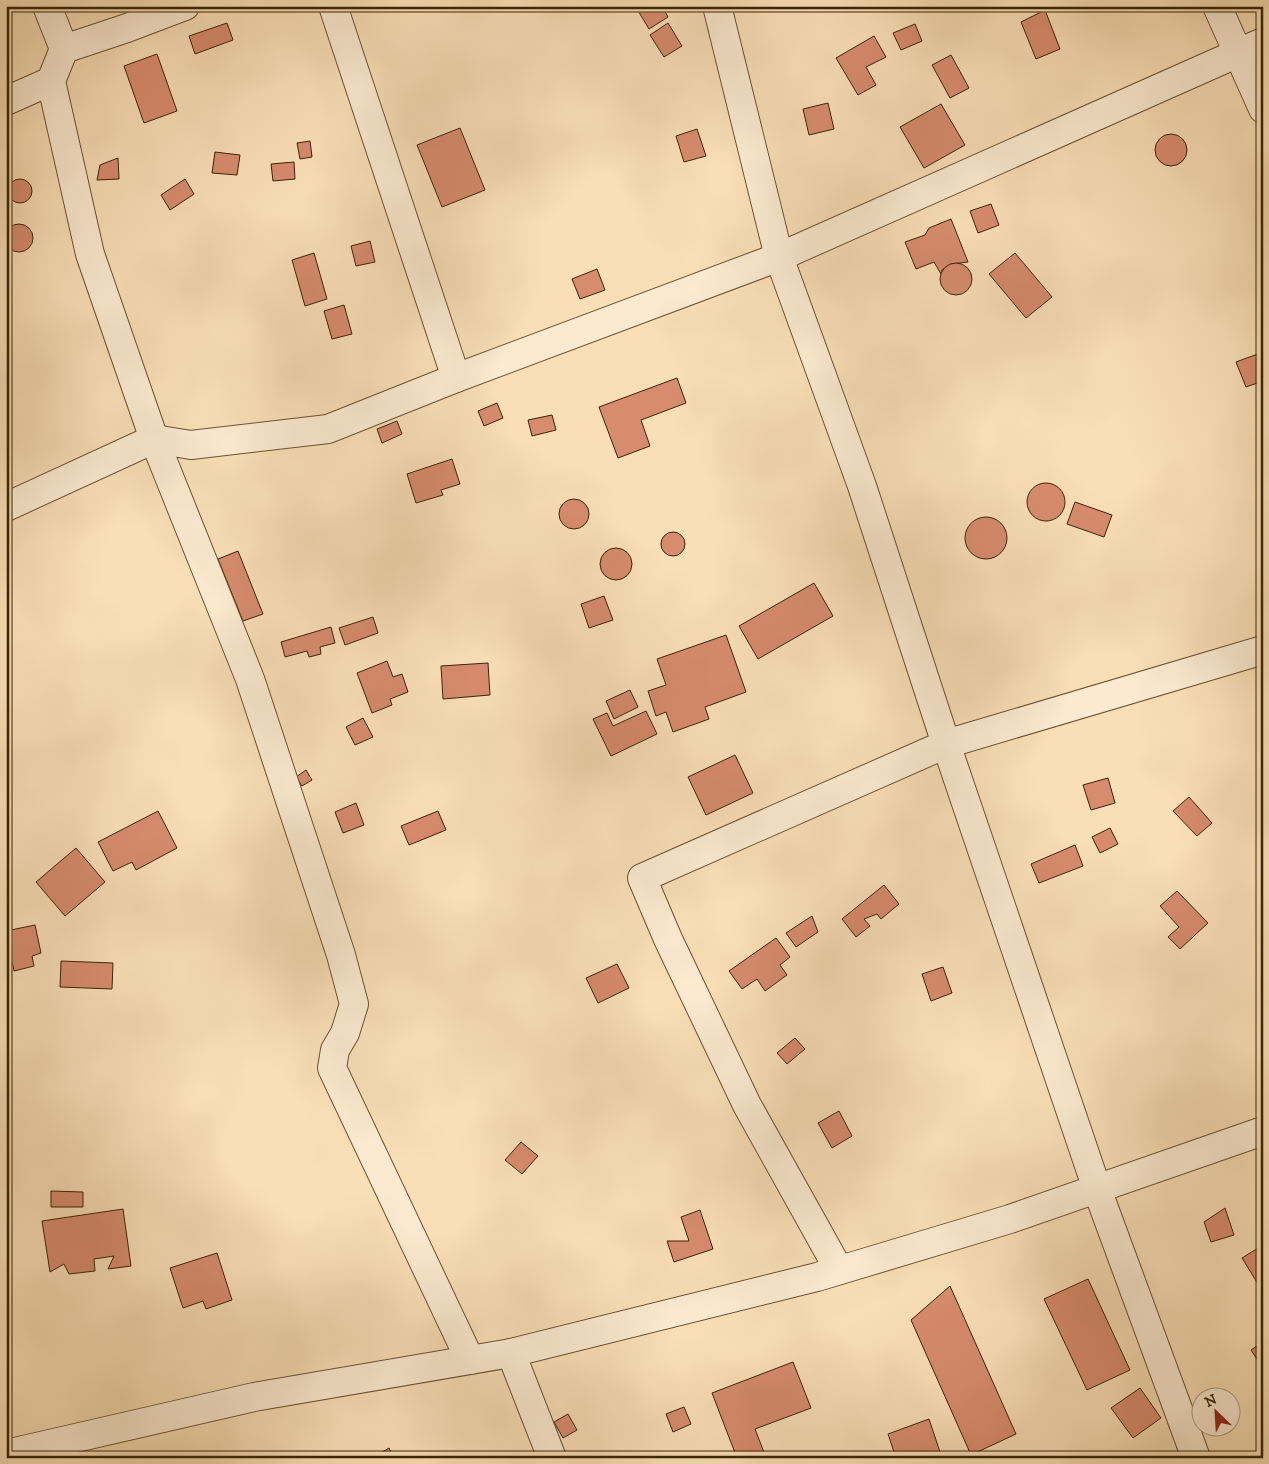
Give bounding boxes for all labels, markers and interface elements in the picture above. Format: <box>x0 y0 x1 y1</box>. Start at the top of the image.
north arrow <box>1192 1386 1242 1436</box>
text: N <box>1202 1390 1220 1412</box>

